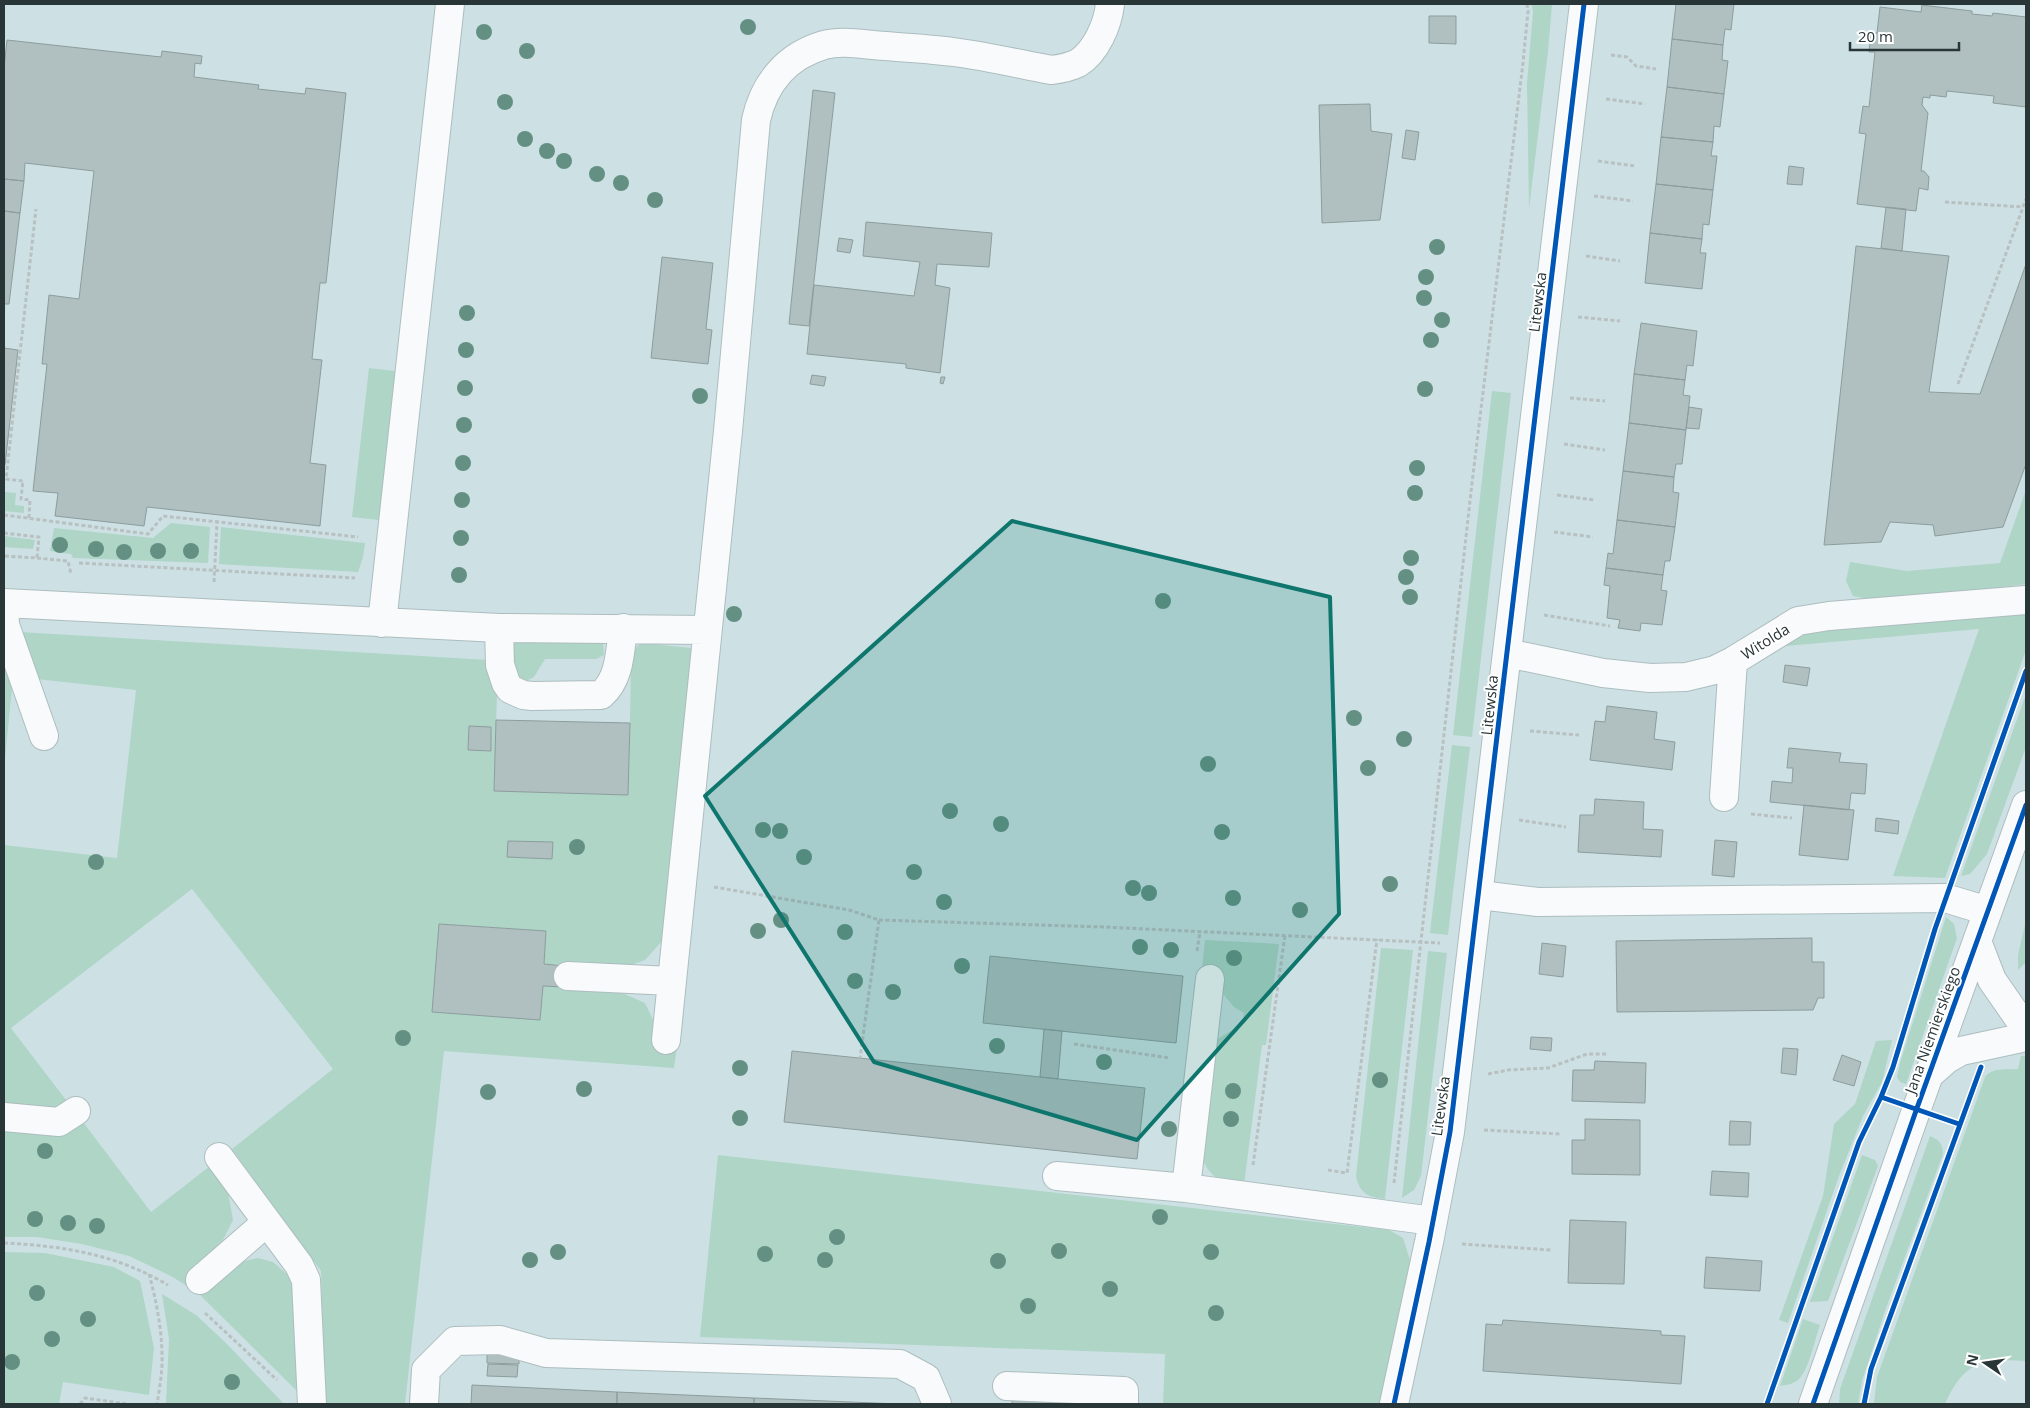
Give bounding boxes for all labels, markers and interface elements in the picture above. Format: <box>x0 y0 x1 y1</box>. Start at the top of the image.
scale bar <box>1850 20 1959 52</box>
text: 20 m <box>1858 26 1893 46</box>
street label: Litewska <box>1523 271 1551 333</box>
street label: Witolda <box>1737 618 1793 664</box>
street label: Litewska <box>1476 674 1502 736</box>
street label: Jana Niemierskiego <box>1899 964 1964 1098</box>
street label: Litewska <box>1426 1075 1454 1137</box>
north arrow <box>1960 1338 2010 1388</box>
text: N <box>1961 1352 1982 1368</box>

